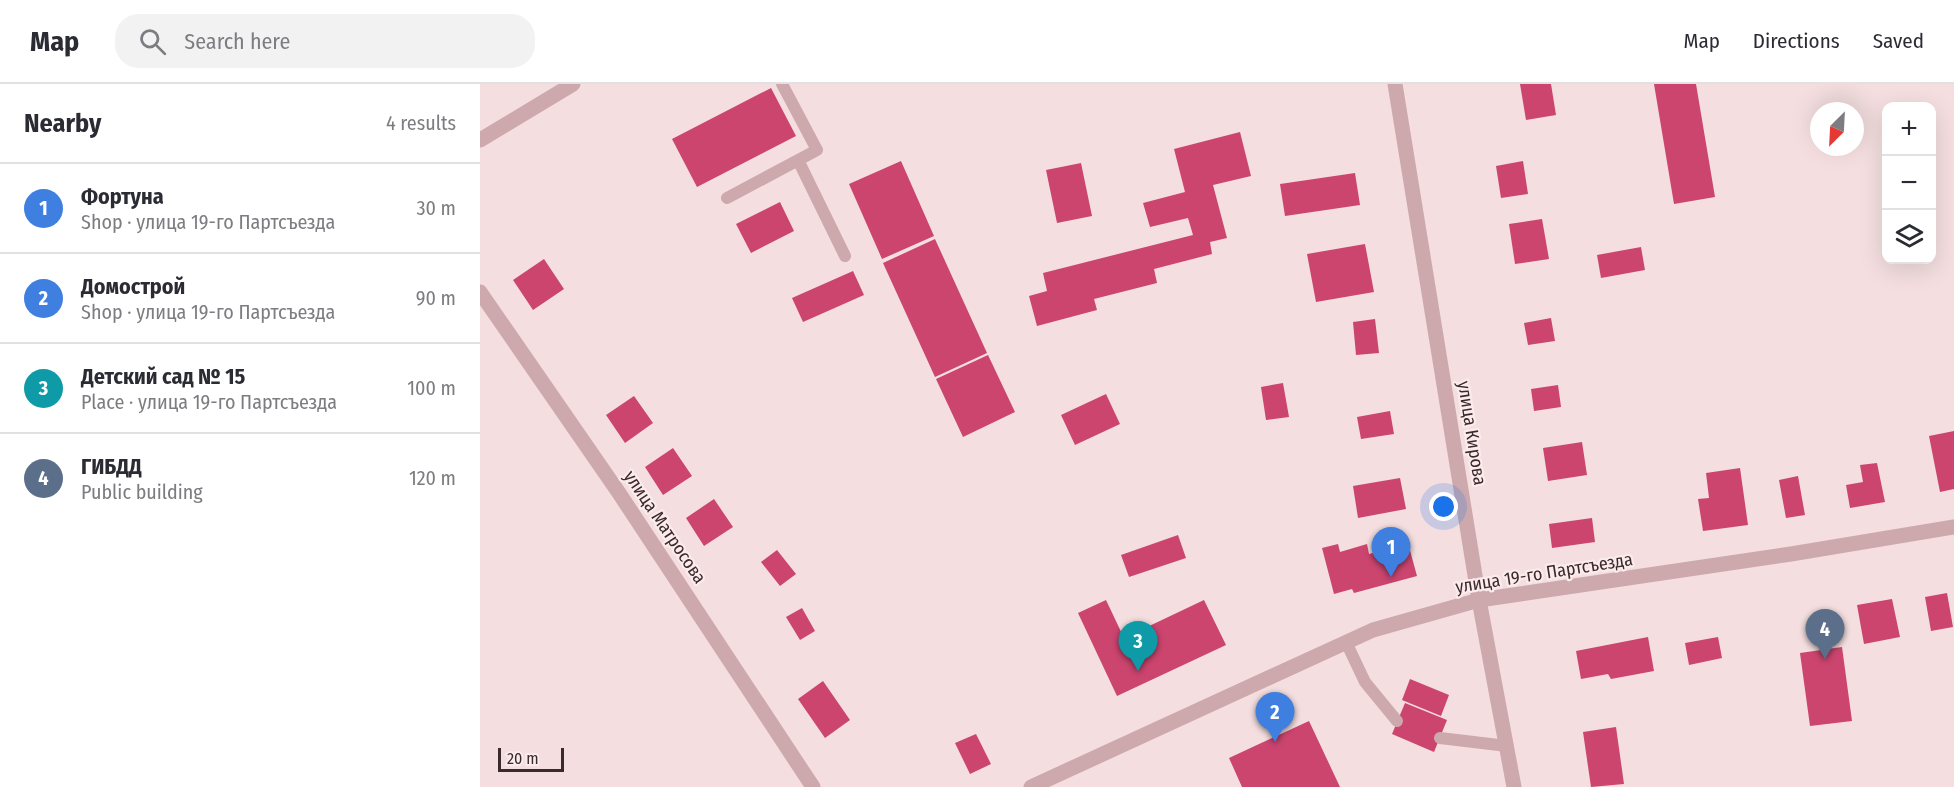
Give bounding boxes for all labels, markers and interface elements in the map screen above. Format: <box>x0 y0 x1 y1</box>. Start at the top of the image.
search box <box>115 14 535 68</box>
text: Map <box>30 25 79 58</box>
icon: search <box>136 25 169 58</box>
text: Search here <box>184 28 290 55</box>
text: Map <box>1683 28 1720 54</box>
text: Directions <box>1753 28 1840 54</box>
text: Saved <box>1873 28 1924 54</box>
north arrow <box>1810 102 1864 156</box>
map controls <box>1882 102 1936 264</box>
button: + <box>1882 102 1936 156</box>
text: Nearby <box>24 108 101 139</box>
text: 4 results <box>386 111 456 135</box>
button: − <box>1882 156 1936 210</box>
text: Фортуна <box>81 183 164 210</box>
text: 1 <box>39 196 48 220</box>
text: 30 m <box>416 196 456 220</box>
text: Shop · улица 19-го Партсъезда <box>81 210 335 234</box>
button: layers <box>1882 210 1936 264</box>
text: Домострой <box>81 273 185 300</box>
text: 2 <box>39 286 48 310</box>
text: 90 m <box>416 286 456 310</box>
text: Shop · улица 19-го Партсъезда <box>81 300 335 324</box>
text: Детский сад № 15 <box>81 363 245 390</box>
text: 3 <box>39 376 48 400</box>
text: 100 m <box>407 376 456 400</box>
street label: улица Кирова <box>1453 379 1491 487</box>
text: Place · улица 19-го Партсъезда <box>81 390 337 414</box>
text: ГИБДД <box>81 453 142 480</box>
text: 4 <box>38 466 49 490</box>
text: 120 m <box>409 466 456 490</box>
street label: улица Матросова <box>619 466 711 588</box>
text: Public building <box>81 480 203 504</box>
your location <box>1429 492 1458 521</box>
pin: 1 <box>1372 528 1410 577</box>
street label: улица 19-го Партсъезда <box>1454 548 1634 598</box>
pin: 4 <box>1806 610 1844 659</box>
pin: 3 <box>1118 622 1158 671</box>
pin: 2 <box>1256 692 1294 742</box>
scale bar <box>498 745 564 772</box>
text: 20 m <box>507 749 538 768</box>

